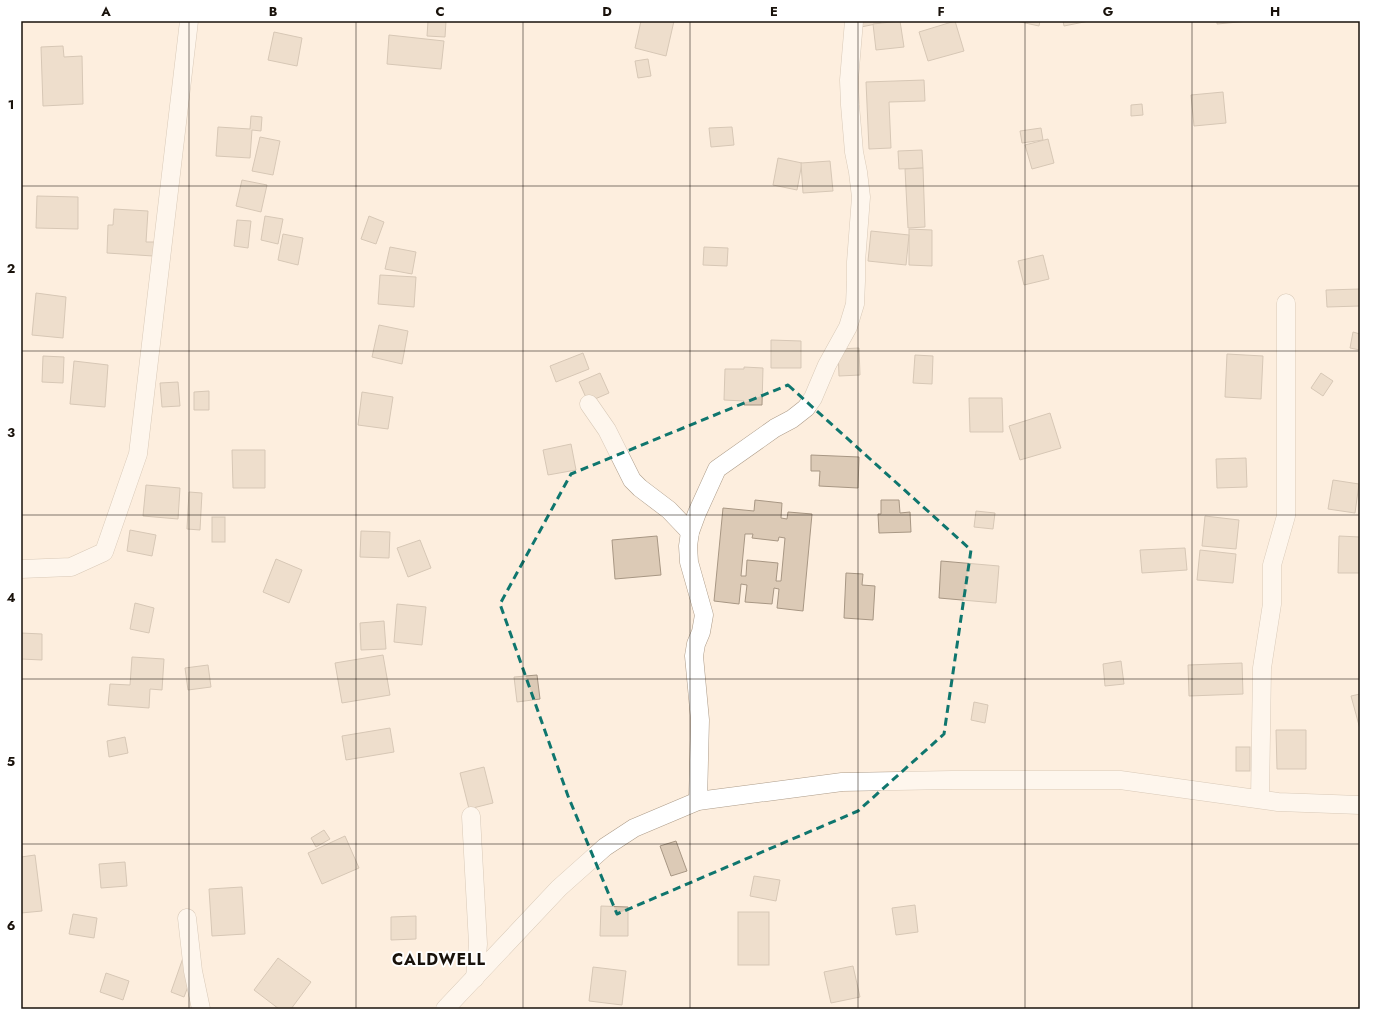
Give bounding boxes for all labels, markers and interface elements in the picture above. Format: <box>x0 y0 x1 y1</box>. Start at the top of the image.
text: A <box>100 2 111 21</box>
text: B <box>269 2 278 21</box>
text: C <box>435 2 445 21</box>
text: D <box>602 2 612 21</box>
text: E <box>770 2 778 21</box>
text: F <box>937 2 945 21</box>
text: G <box>1103 2 1114 21</box>
text: H <box>1270 2 1280 21</box>
text: 1 <box>8 95 14 114</box>
text: 2 <box>7 259 15 278</box>
text: 3 <box>7 423 15 442</box>
text: 4 <box>6 588 16 607</box>
text: 5 <box>7 752 15 771</box>
text: 6 <box>7 916 16 935</box>
district label: CALDWELL <box>392 948 486 971</box>

